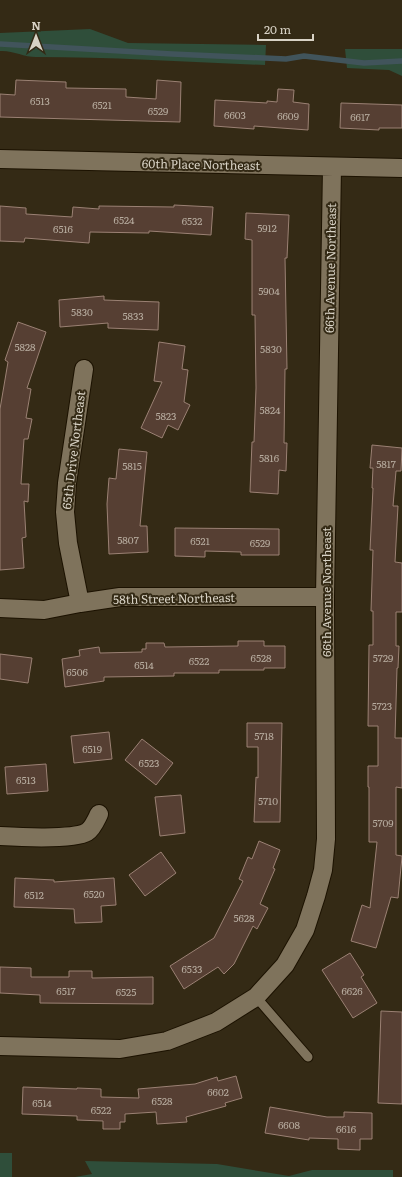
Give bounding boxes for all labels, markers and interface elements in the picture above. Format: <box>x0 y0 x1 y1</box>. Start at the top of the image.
north arrow <box>16 16 56 56</box>
scale bar <box>258 16 313 42</box>
text: N <box>31 17 41 33</box>
text: 20 m <box>264 20 291 38</box>
house number: 6513 <box>30 93 50 108</box>
house number: 6521 <box>92 97 112 112</box>
house number: 6529 <box>148 103 168 118</box>
house number: 6603 <box>224 107 246 122</box>
house number: 6609 <box>277 108 299 123</box>
house number: 6617 <box>350 109 370 124</box>
street label: 60th Place Northeast <box>142 154 260 174</box>
street label: 66th Avenue Northeast <box>320 203 340 333</box>
house number: 6524 <box>114 212 135 227</box>
house number: 6532 <box>182 213 202 228</box>
house number: 5912 <box>257 220 277 235</box>
house number: 6516 <box>53 221 74 236</box>
house number: 5904 <box>258 283 280 298</box>
house number: 5830 <box>71 304 93 319</box>
house number: 5833 <box>122 308 144 323</box>
house number: 5828 <box>14 339 36 354</box>
house number: 5830 <box>260 341 282 356</box>
street label: 65th Drive Northeast <box>57 390 89 510</box>
house number: 5824 <box>259 402 281 417</box>
house number: 5823 <box>156 408 176 423</box>
house number: 5816 <box>259 450 280 465</box>
house number: 5817 <box>376 456 396 471</box>
house number: 5815 <box>122 458 142 473</box>
street label: 66th Avenue Northeast <box>317 527 335 657</box>
house number: 5807 <box>117 532 139 547</box>
house number: 6521 <box>190 533 210 548</box>
house number: 6529 <box>250 535 270 550</box>
street label: 58th Street Northeast <box>113 588 235 608</box>
house number: 6528 <box>251 650 272 665</box>
house number: 5729 <box>373 650 393 665</box>
house number: 6522 <box>189 653 209 668</box>
house number: 6514 <box>134 657 154 672</box>
house number: 6506 <box>66 664 88 679</box>
house number: 5723 <box>372 698 392 713</box>
house number: 5718 <box>254 728 274 743</box>
house number: 6519 <box>82 741 102 756</box>
house number: 6523 <box>139 755 159 770</box>
house number: 6513 <box>16 772 36 787</box>
house number: 5710 <box>258 793 278 808</box>
house number: 5709 <box>372 815 394 830</box>
house number: 6520 <box>83 886 105 901</box>
house number: 6512 <box>24 887 44 902</box>
house number: 5628 <box>233 910 255 925</box>
house number: 6533 <box>182 961 203 976</box>
house number: 6517 <box>56 983 76 998</box>
house number: 6626 <box>341 983 363 998</box>
house number: 6525 <box>116 984 136 999</box>
house number: 6602 <box>207 1084 229 1099</box>
house number: 6528 <box>152 1093 173 1108</box>
house number: 6514 <box>32 1095 52 1110</box>
house number: 6522 <box>91 1102 111 1117</box>
house number: 6608 <box>278 1117 301 1132</box>
house number: 6616 <box>336 1121 357 1136</box>

